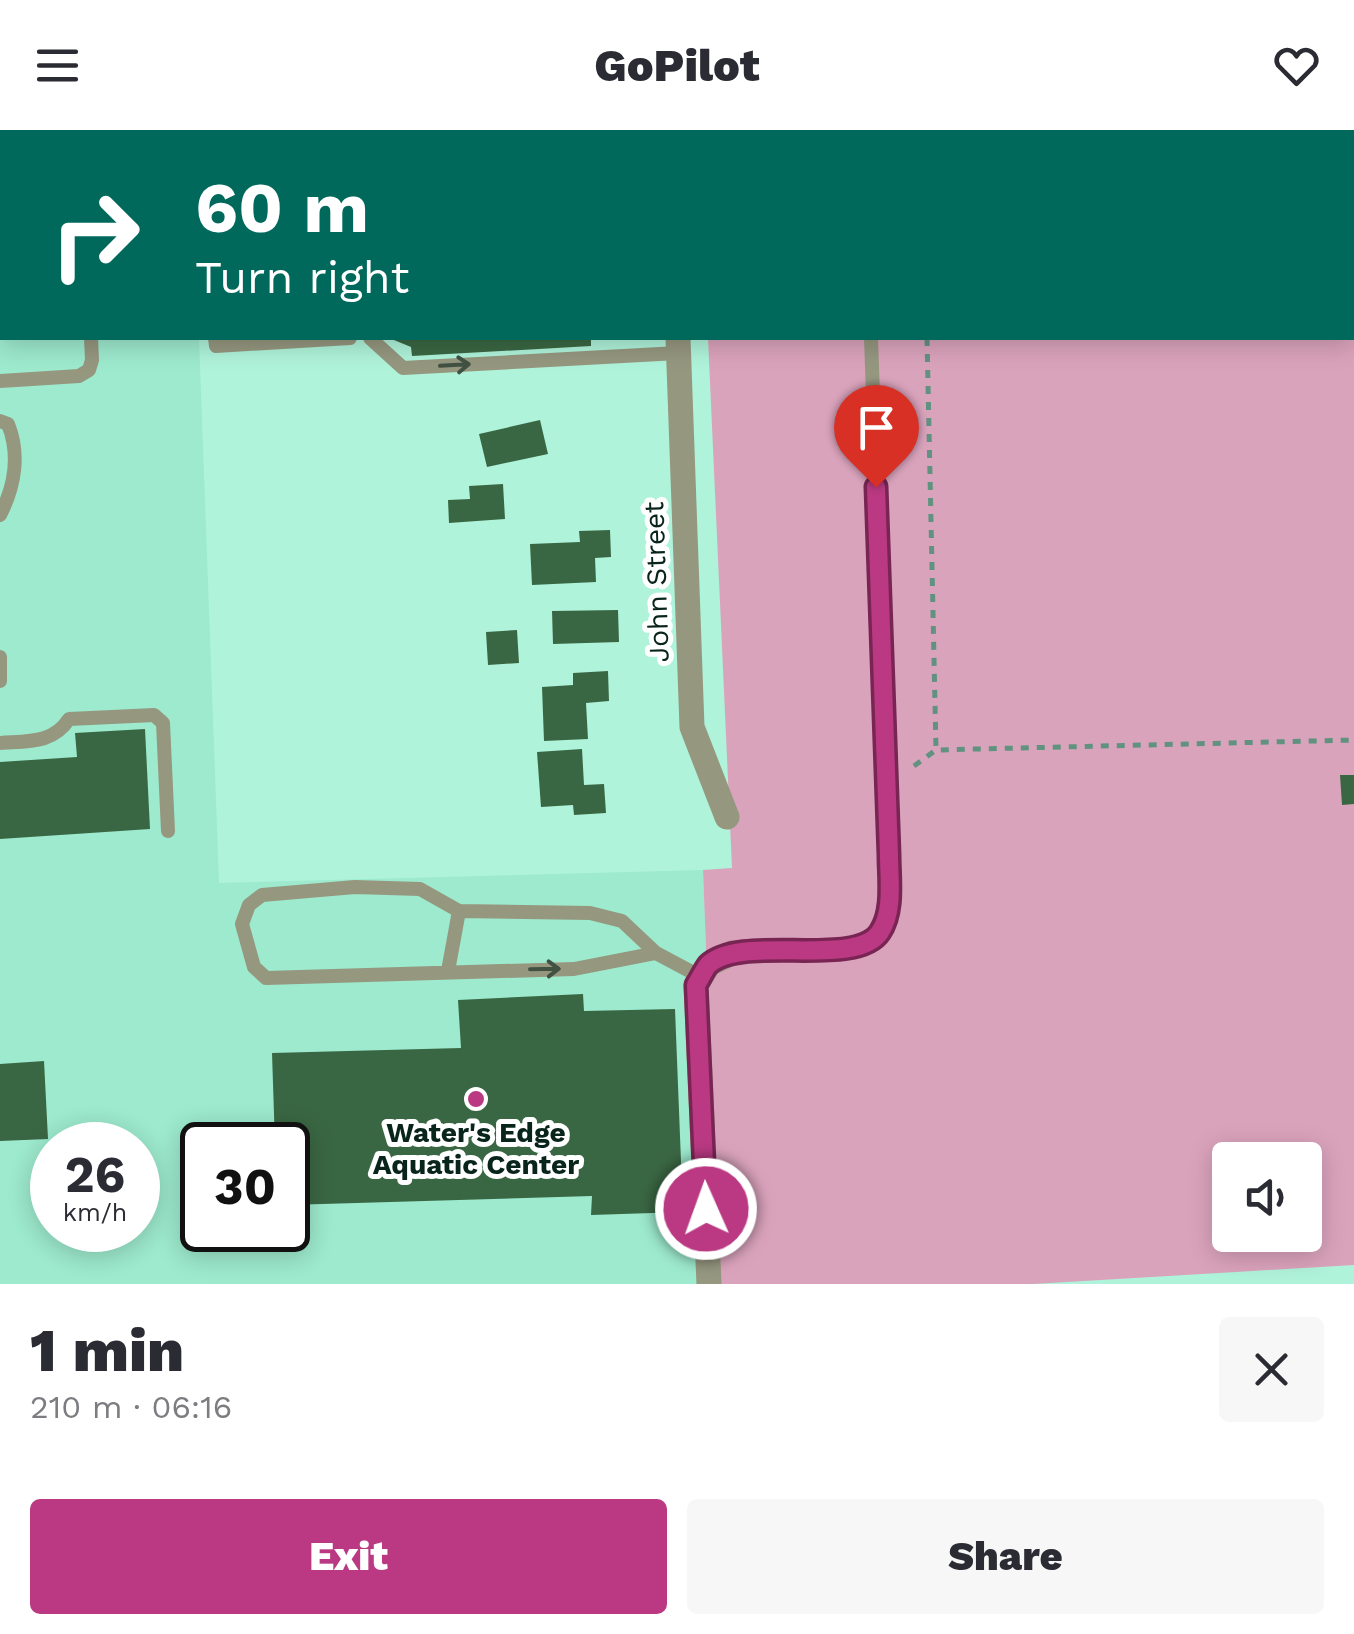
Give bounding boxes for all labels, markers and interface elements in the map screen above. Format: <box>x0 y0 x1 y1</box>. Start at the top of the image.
icon: menu <box>30 38 85 93</box>
icon: heart <box>1269 38 1324 93</box>
text: GoPilot <box>594 39 760 92</box>
text: 60 m <box>195 167 369 249</box>
icon: right <box>30 170 160 300</box>
text: Turn right <box>195 251 409 304</box>
one-way arrow <box>438 355 470 374</box>
pin <box>834 385 919 488</box>
icon: arrive <box>849 400 904 455</box>
street label: John Street <box>637 501 676 663</box>
one-way arrow <box>529 960 561 979</box>
marker: Water's Edge Aquatic Center <box>465 1088 487 1110</box>
place label: Water's Edge Aquatic Center <box>373 1116 579 1181</box>
speed limit sign: 30 <box>180 1122 310 1252</box>
map controls <box>1212 1142 1322 1252</box>
button: sound <box>1212 1142 1322 1252</box>
text: 26 <box>65 1145 125 1204</box>
position arrow <box>654 1157 758 1261</box>
text: km/h <box>63 1198 127 1227</box>
text: 1 min <box>30 1315 184 1386</box>
button: close <box>1219 1317 1324 1422</box>
text: 210 m · 06:16 <box>30 1388 232 1426</box>
button: Exit <box>30 1499 667 1614</box>
button: Share <box>687 1499 1324 1614</box>

